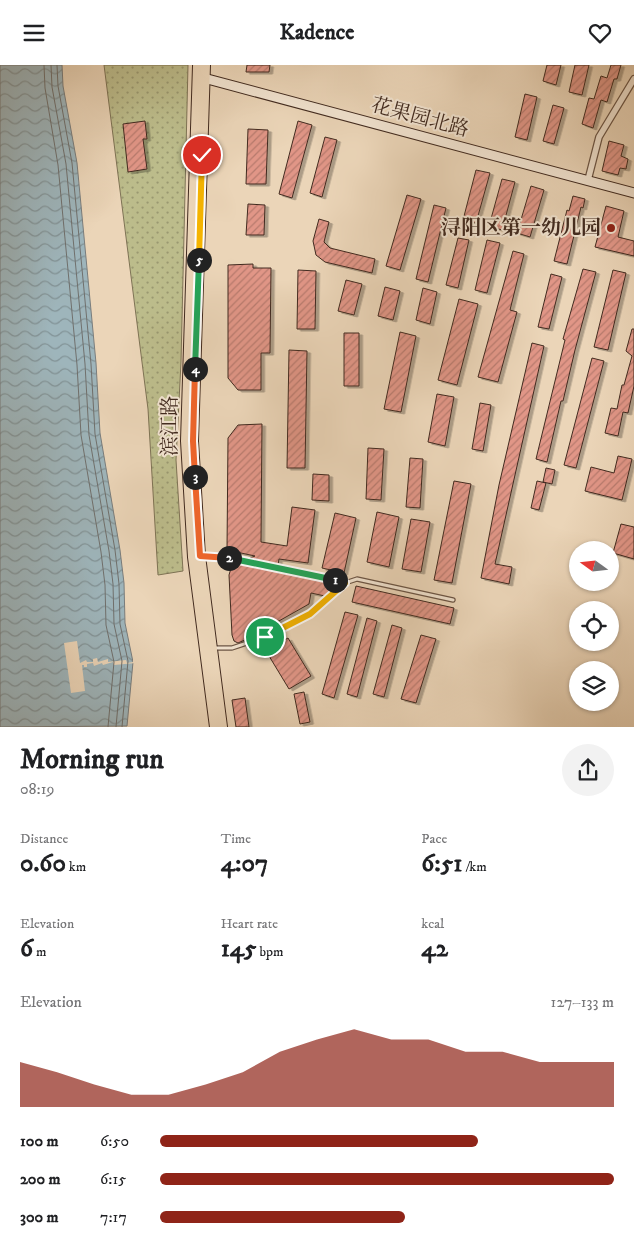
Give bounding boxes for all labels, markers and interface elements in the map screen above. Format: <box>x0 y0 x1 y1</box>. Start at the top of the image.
icon: menu <box>20 19 48 47</box>
text: Kadence <box>280 19 354 46</box>
icon: heart <box>586 19 614 47</box>
street label: 花果园北路 <box>368 93 472 143</box>
pin <box>181 134 223 176</box>
icon: check <box>188 141 216 169</box>
place label: 浔阳区第一幼儿园 <box>441 216 601 241</box>
marker: 浔阳区第一幼儿园 <box>605 222 617 234</box>
pin: 5 <box>186 247 212 273</box>
text: 5 <box>196 251 203 269</box>
pin: 4 <box>182 357 208 381</box>
text: 4 <box>191 360 200 378</box>
street label: 滨江路 <box>158 396 183 456</box>
pin: 3 <box>182 465 208 489</box>
text: 3 <box>193 468 198 486</box>
north arrow <box>569 541 619 591</box>
map controls <box>569 541 619 711</box>
pin: 2 <box>216 545 242 571</box>
text: 2 <box>226 549 233 567</box>
pin: 1 <box>322 567 348 593</box>
text: 1 <box>333 571 338 589</box>
button: locate <box>569 601 619 651</box>
pin <box>244 616 286 658</box>
icon: arrive <box>251 623 279 651</box>
button: layers <box>569 661 619 711</box>
text: Morning run <box>20 742 164 777</box>
button: share <box>562 744 614 796</box>
text: 08:19 <box>20 779 55 799</box>
text: Distance <box>20 830 68 848</box>
text: Time <box>221 830 251 848</box>
text: Pace <box>421 830 447 848</box>
text: 0.60 <box>20 848 66 879</box>
text: 4:07 <box>221 848 268 879</box>
text: 6:51 <box>421 848 462 879</box>
text: km <box>66 858 86 876</box>
text: /km <box>462 858 487 876</box>
text: Elevation <box>20 915 74 933</box>
text: Heart rate <box>221 915 278 933</box>
text: kcal <box>421 915 444 933</box>
text: 6 <box>20 933 33 964</box>
text: 145 <box>221 933 257 964</box>
text: 42 <box>421 933 448 964</box>
text: m <box>33 943 47 961</box>
text: bpm <box>257 943 284 961</box>
text: Elevation <box>20 992 82 1012</box>
text: 127–133 m <box>551 992 614 1012</box>
text: 100 m <box>20 1131 59 1151</box>
text: 6:50 <box>100 1131 129 1151</box>
text: 200 m <box>20 1169 61 1189</box>
text: 6:15 <box>100 1169 126 1189</box>
text: 300 m <box>20 1207 59 1227</box>
text: 7:17 <box>100 1207 127 1227</box>

